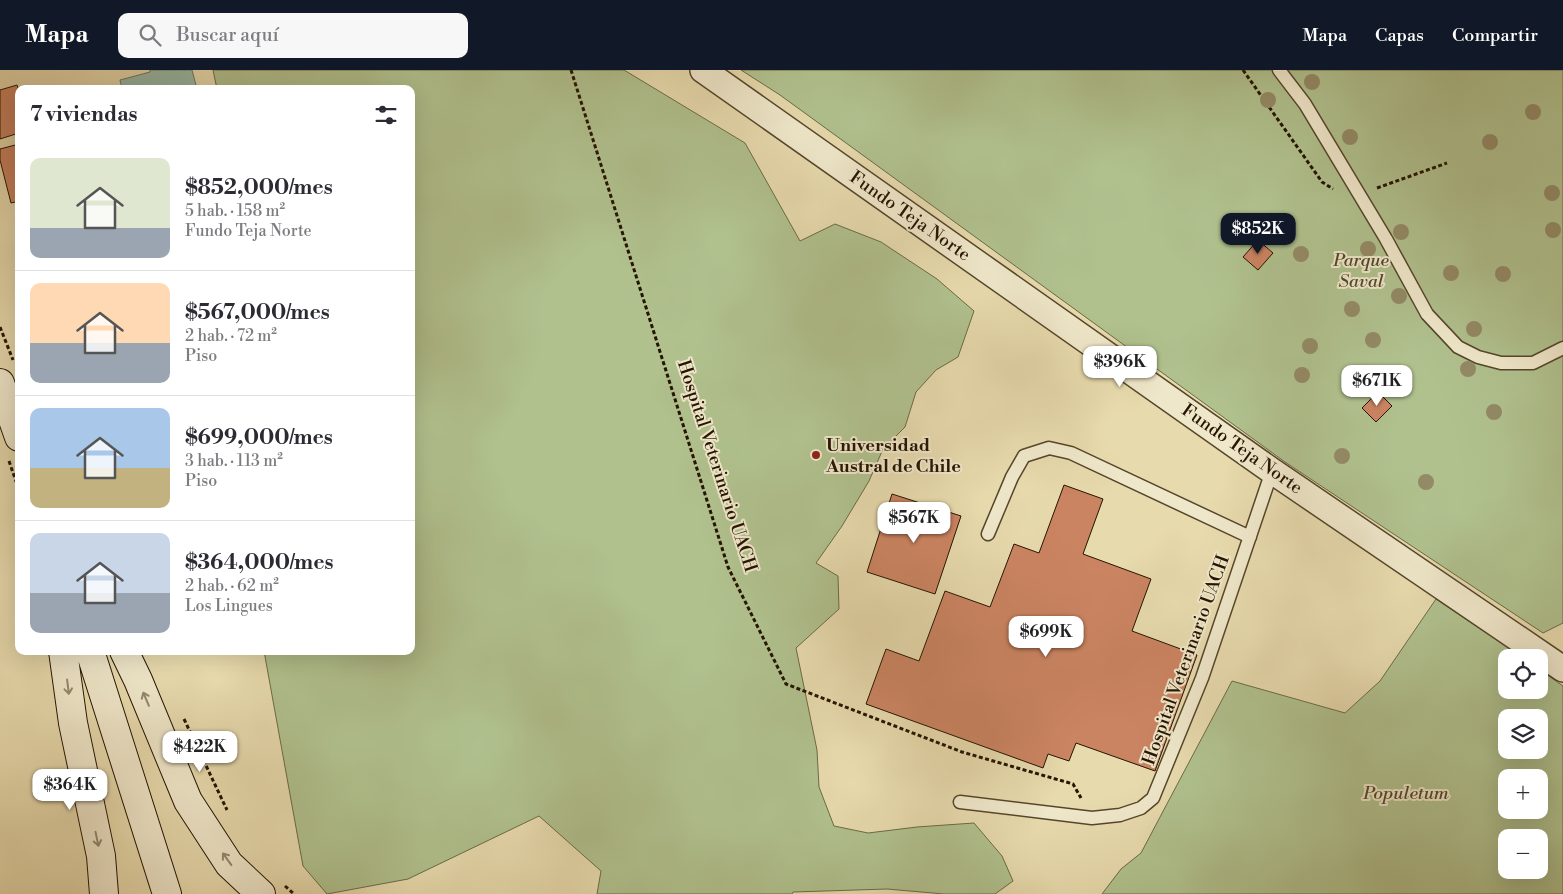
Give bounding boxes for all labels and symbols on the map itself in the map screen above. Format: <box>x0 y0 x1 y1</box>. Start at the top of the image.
street label: Fundo Teja Norte <box>845 166 975 266</box>
pin: $852K <box>1223 212 1293 255</box>
park label: Parque Saval <box>1332 249 1389 293</box>
pin: $396K <box>1085 346 1155 388</box>
street label: Hospital Veterinario UACH <box>672 357 762 576</box>
pin: $671K <box>1342 364 1412 407</box>
street label: Fundo Teja Norte <box>1177 399 1307 499</box>
place label: Universidad Austral de Chile <box>825 434 961 478</box>
marker: Universidad Austral de Chile <box>810 449 822 461</box>
pin: $567K <box>879 502 949 544</box>
street label: Hospital Veterinario UACH <box>1137 551 1235 768</box>
pin: $699K <box>1011 616 1081 658</box>
one-way arrow <box>63 679 73 695</box>
one-way arrow <box>141 692 150 707</box>
pin: $422K <box>165 730 235 773</box>
pin: $364K <box>35 768 105 811</box>
park label: Populetum <box>1362 782 1449 805</box>
one-way arrow <box>93 831 102 847</box>
one-way arrow <box>222 853 232 867</box>

